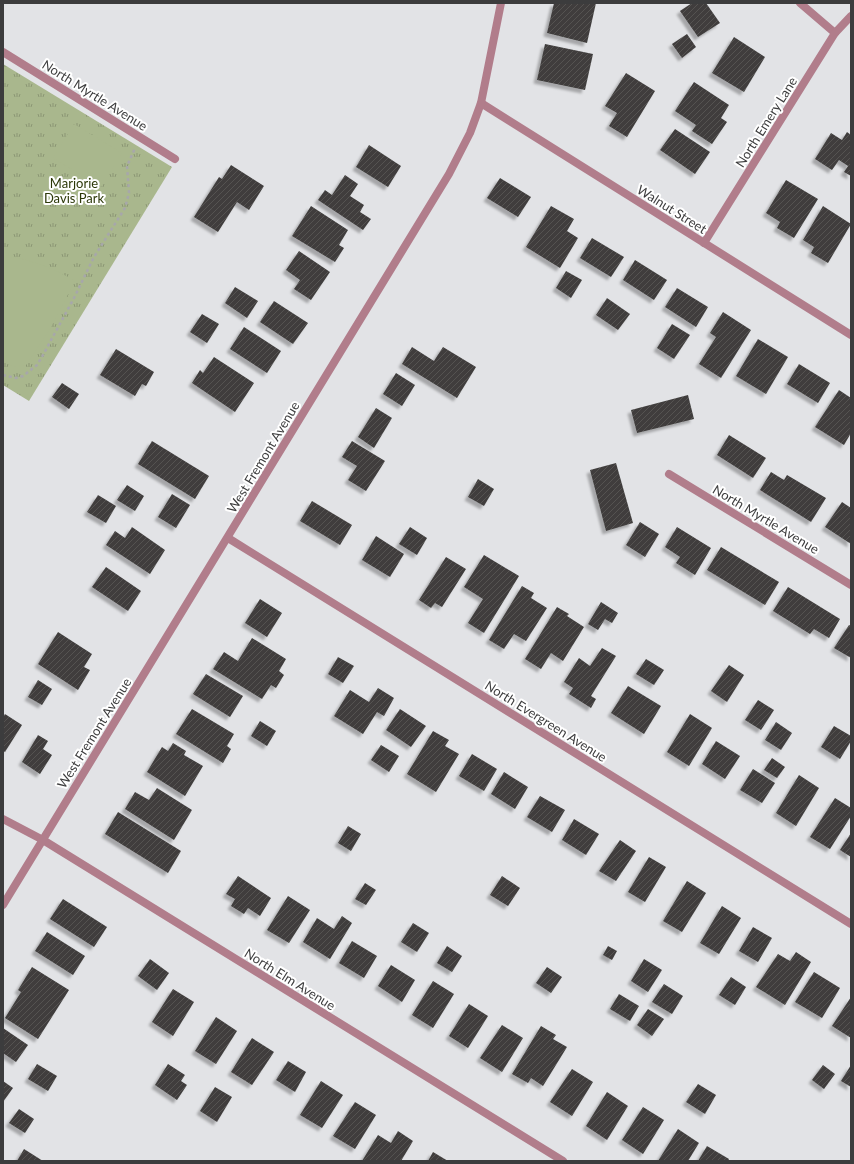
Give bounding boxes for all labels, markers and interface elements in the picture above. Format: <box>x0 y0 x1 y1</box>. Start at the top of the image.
street label: North Myrtle Avenue <box>39 56 151 134</box>
street label: North Emery Lane <box>732 74 800 170</box>
park label: Marjorie Davis Park <box>44 175 105 206</box>
street label: Walnut Street <box>634 181 710 237</box>
street label: West Fremont Avenue <box>223 398 303 516</box>
street label: North Myrtle Avenue <box>710 481 822 557</box>
street label: West Fremont Avenue <box>54 675 135 791</box>
street label: North Evergreen Avenue <box>482 677 610 765</box>
street label: North Elm Avenue <box>242 945 339 1013</box>

